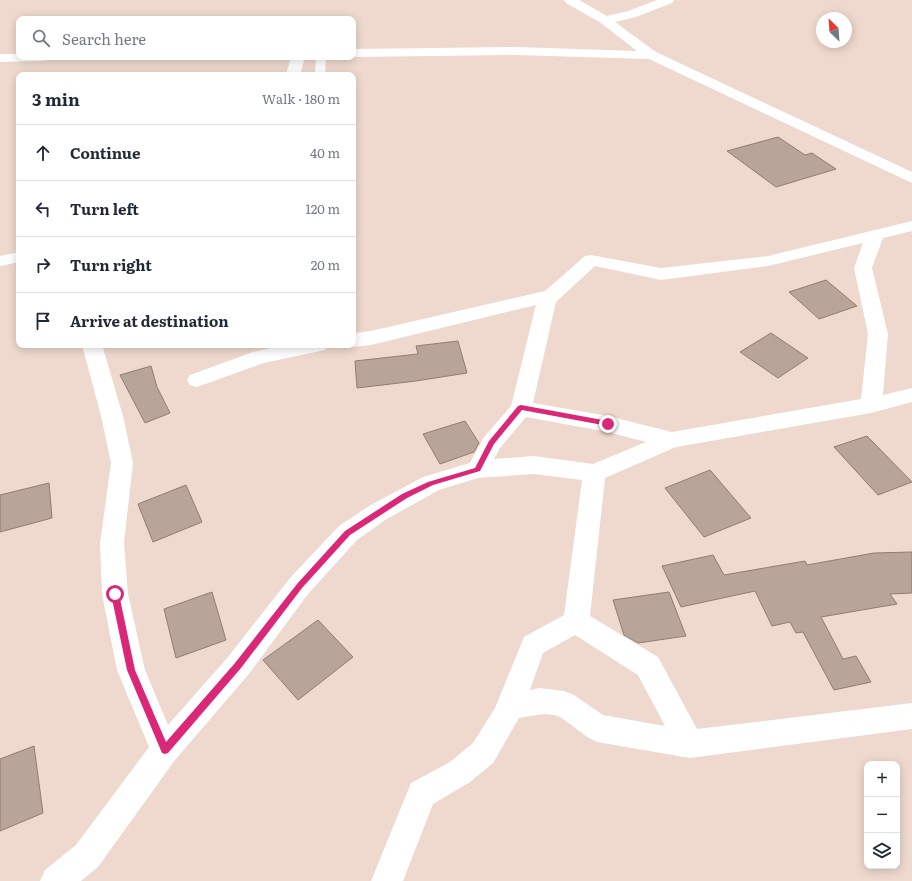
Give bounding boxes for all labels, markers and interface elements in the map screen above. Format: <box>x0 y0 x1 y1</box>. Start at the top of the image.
north arrow <box>816 12 852 48</box>
search box <box>16 16 356 60</box>
icon: search <box>30 27 52 49</box>
text: Search here <box>62 27 146 50</box>
text: 3 min <box>32 86 80 111</box>
text: Walk · 180 m <box>262 89 340 108</box>
text: Continue <box>70 141 140 164</box>
icon: ahead <box>32 142 54 164</box>
text: 40 m <box>310 143 340 162</box>
text: Turn left <box>70 197 139 220</box>
icon: left <box>32 198 54 220</box>
text: 120 m <box>305 199 340 218</box>
text: Turn right <box>70 253 152 276</box>
icon: right <box>32 254 54 276</box>
text: 20 m <box>311 255 340 274</box>
text: Arrive at destination <box>70 309 229 332</box>
icon: arrive <box>32 310 54 332</box>
route end <box>599 415 617 433</box>
route start <box>106 585 124 603</box>
map controls <box>864 761 900 869</box>
button: + <box>864 761 900 797</box>
button: − <box>864 797 900 833</box>
button: layers <box>864 833 900 869</box>

